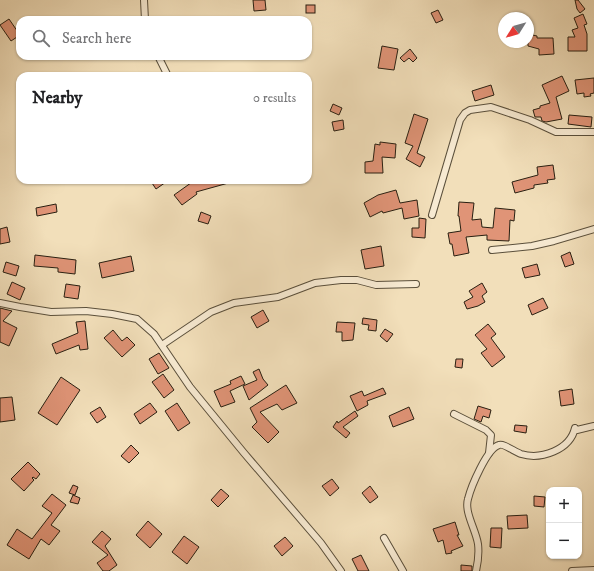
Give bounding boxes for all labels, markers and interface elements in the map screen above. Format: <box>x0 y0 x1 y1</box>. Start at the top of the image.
north arrow <box>498 12 534 48</box>
search box <box>16 16 312 60</box>
icon: search <box>30 27 52 49</box>
text: Search here <box>62 29 131 48</box>
text: Nearby <box>32 87 82 109</box>
text: 0 results <box>253 90 296 106</box>
map controls <box>546 487 582 559</box>
button: + <box>546 487 582 523</box>
button: − <box>546 523 582 559</box>

